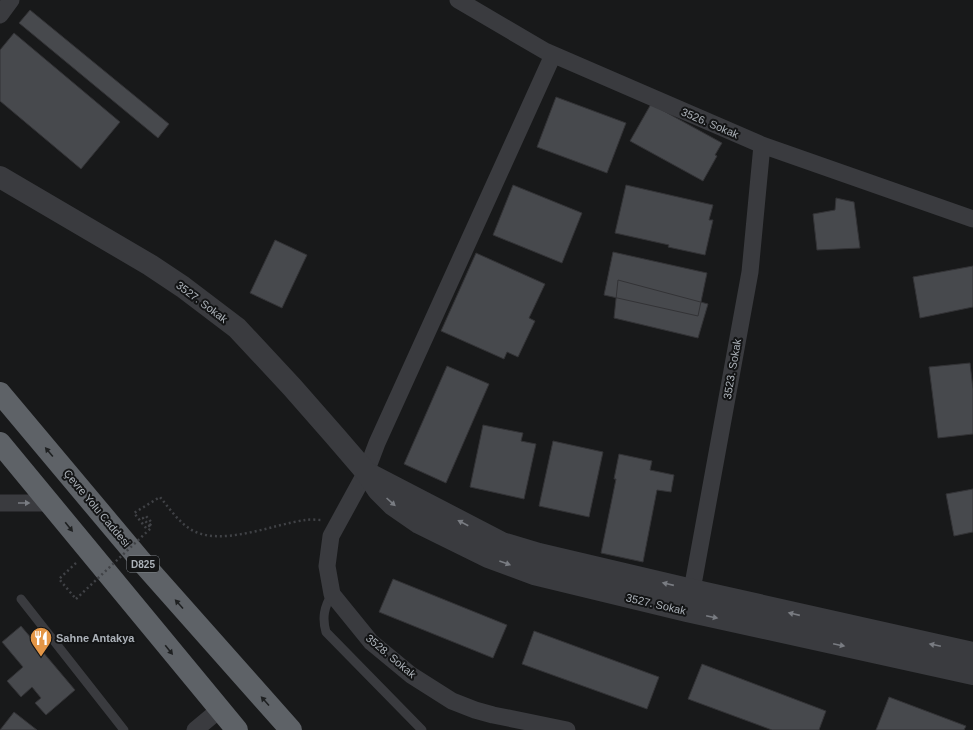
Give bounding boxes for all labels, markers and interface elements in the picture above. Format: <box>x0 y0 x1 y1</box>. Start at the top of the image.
street label: 3526. Sokak <box>680 106 741 141</box>
street label: 3527. Sokak <box>174 279 230 325</box>
street label: 3523. Sokak <box>721 337 743 400</box>
one-way arrow <box>45 446 54 457</box>
street label: Çevre Yolu Caddesi <box>61 467 133 549</box>
one-way arrow <box>386 498 396 507</box>
one-way arrow <box>18 500 31 506</box>
one-way arrow <box>458 520 469 527</box>
one-way arrow <box>65 522 74 533</box>
road number: D825 <box>127 556 159 572</box>
one-way arrow <box>499 561 511 567</box>
one-way arrow <box>661 581 674 587</box>
street label: 3527. Sokak <box>625 591 688 617</box>
one-way arrow <box>174 598 183 609</box>
one-way arrow <box>788 610 801 616</box>
one-way arrow <box>706 614 718 620</box>
restaurant icon: Sahne Antakya <box>28 625 54 658</box>
place label: Sahne Antakya <box>56 632 135 644</box>
street label: 3528. Sokak <box>364 632 419 681</box>
one-way arrow <box>929 641 941 647</box>
one-way arrow <box>833 642 845 648</box>
one-way arrow <box>165 644 174 655</box>
one-way arrow <box>261 696 270 706</box>

